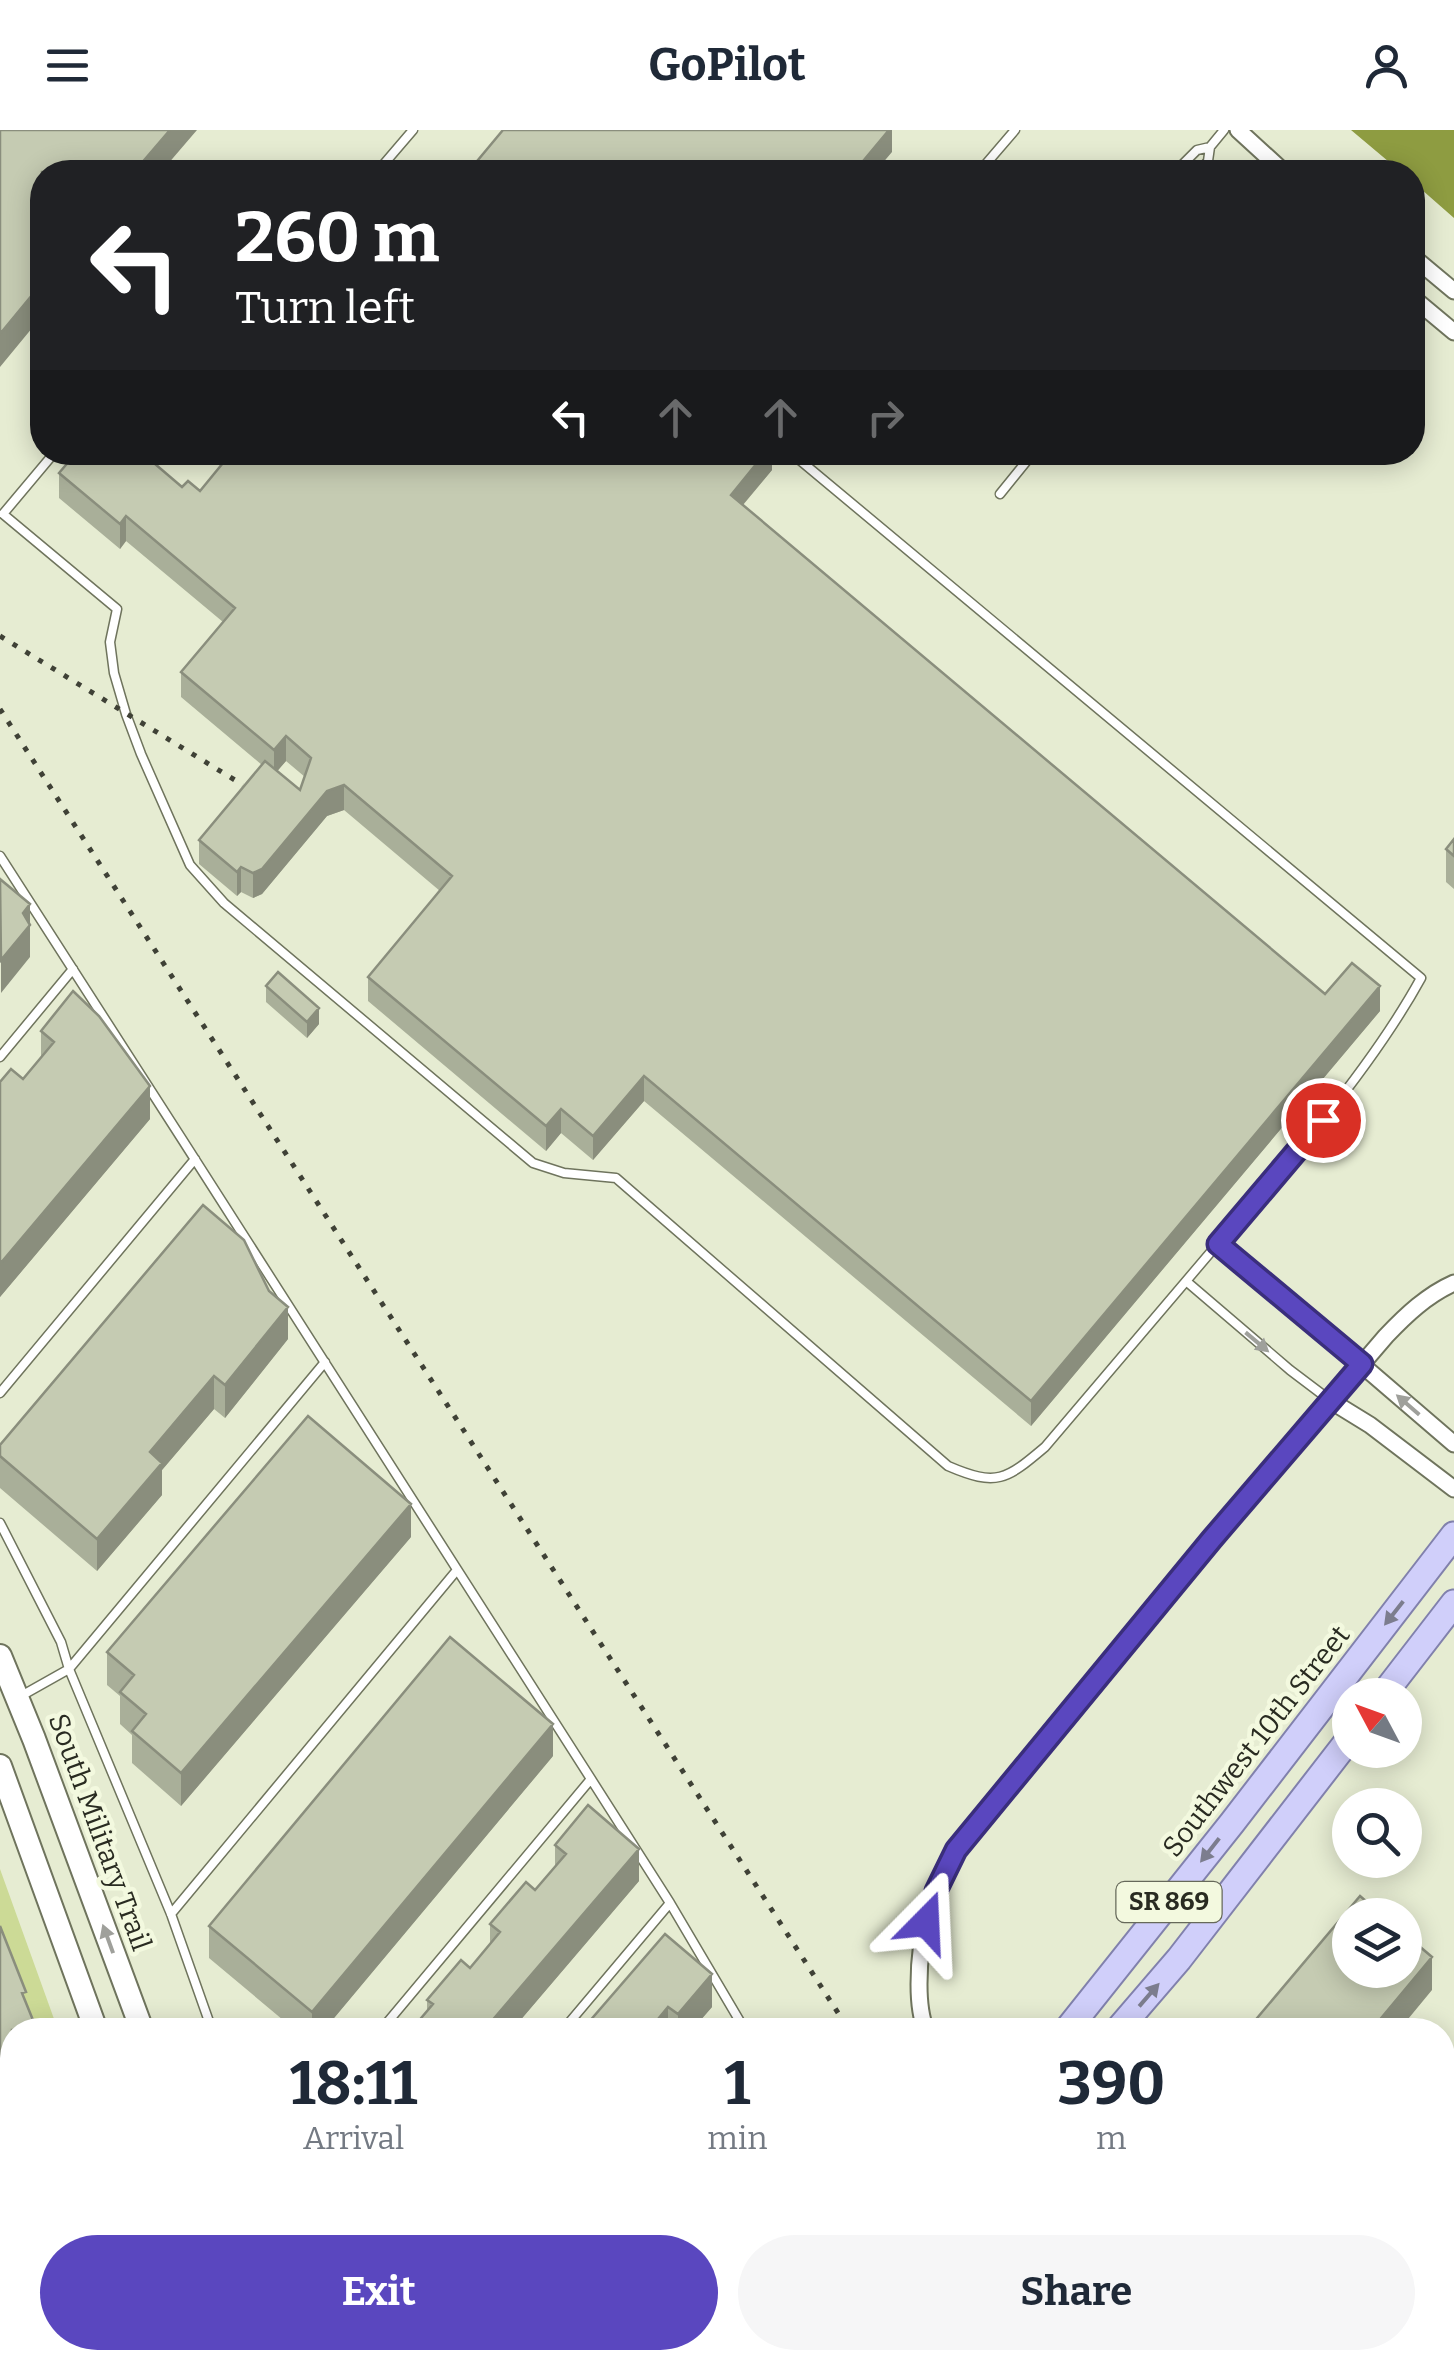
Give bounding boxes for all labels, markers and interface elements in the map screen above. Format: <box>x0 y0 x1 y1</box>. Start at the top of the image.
icon: menu <box>40 38 95 93</box>
text: GoPilot <box>648 38 806 92</box>
icon: person <box>1359 38 1414 93</box>
text: 260 m <box>235 196 440 280</box>
icon: left <box>70 200 200 330</box>
text: Turn left <box>235 281 415 335</box>
icon: left <box>543 390 598 445</box>
icon: ahead <box>648 390 703 445</box>
icon: ahead <box>753 390 808 445</box>
icon: right <box>858 390 913 445</box>
pin <box>1281 1078 1366 1163</box>
icon: arrive <box>1296 1093 1351 1148</box>
one-way arrow <box>1245 1331 1270 1353</box>
one-way arrow <box>1396 1394 1421 1416</box>
one-way arrow <box>1384 1600 1405 1625</box>
street label: Southwest 10th Street <box>1156 1619 1356 1863</box>
north arrow <box>1332 1678 1422 1768</box>
map controls <box>1332 1678 1422 1988</box>
street label: South Military Trail <box>42 1709 158 1955</box>
button: search <box>1332 1788 1422 1878</box>
one-way arrow <box>1200 1838 1221 1863</box>
position arrow <box>874 1870 978 1974</box>
road number: SR 869 <box>1116 1882 1222 1922</box>
button: layers <box>1332 1898 1422 1988</box>
one-way arrow <box>100 1923 115 1953</box>
one-way arrow <box>1137 1983 1159 2008</box>
text: 18:11 <box>290 2048 418 2120</box>
text: 1 <box>724 2048 750 2120</box>
text: 390 <box>1057 2048 1165 2120</box>
text: Arrival <box>303 2119 404 2157</box>
text: min <box>707 2119 768 2157</box>
text: m <box>1096 2119 1127 2157</box>
button: Exit <box>40 2235 718 2350</box>
button: Share <box>738 2235 1415 2350</box>

